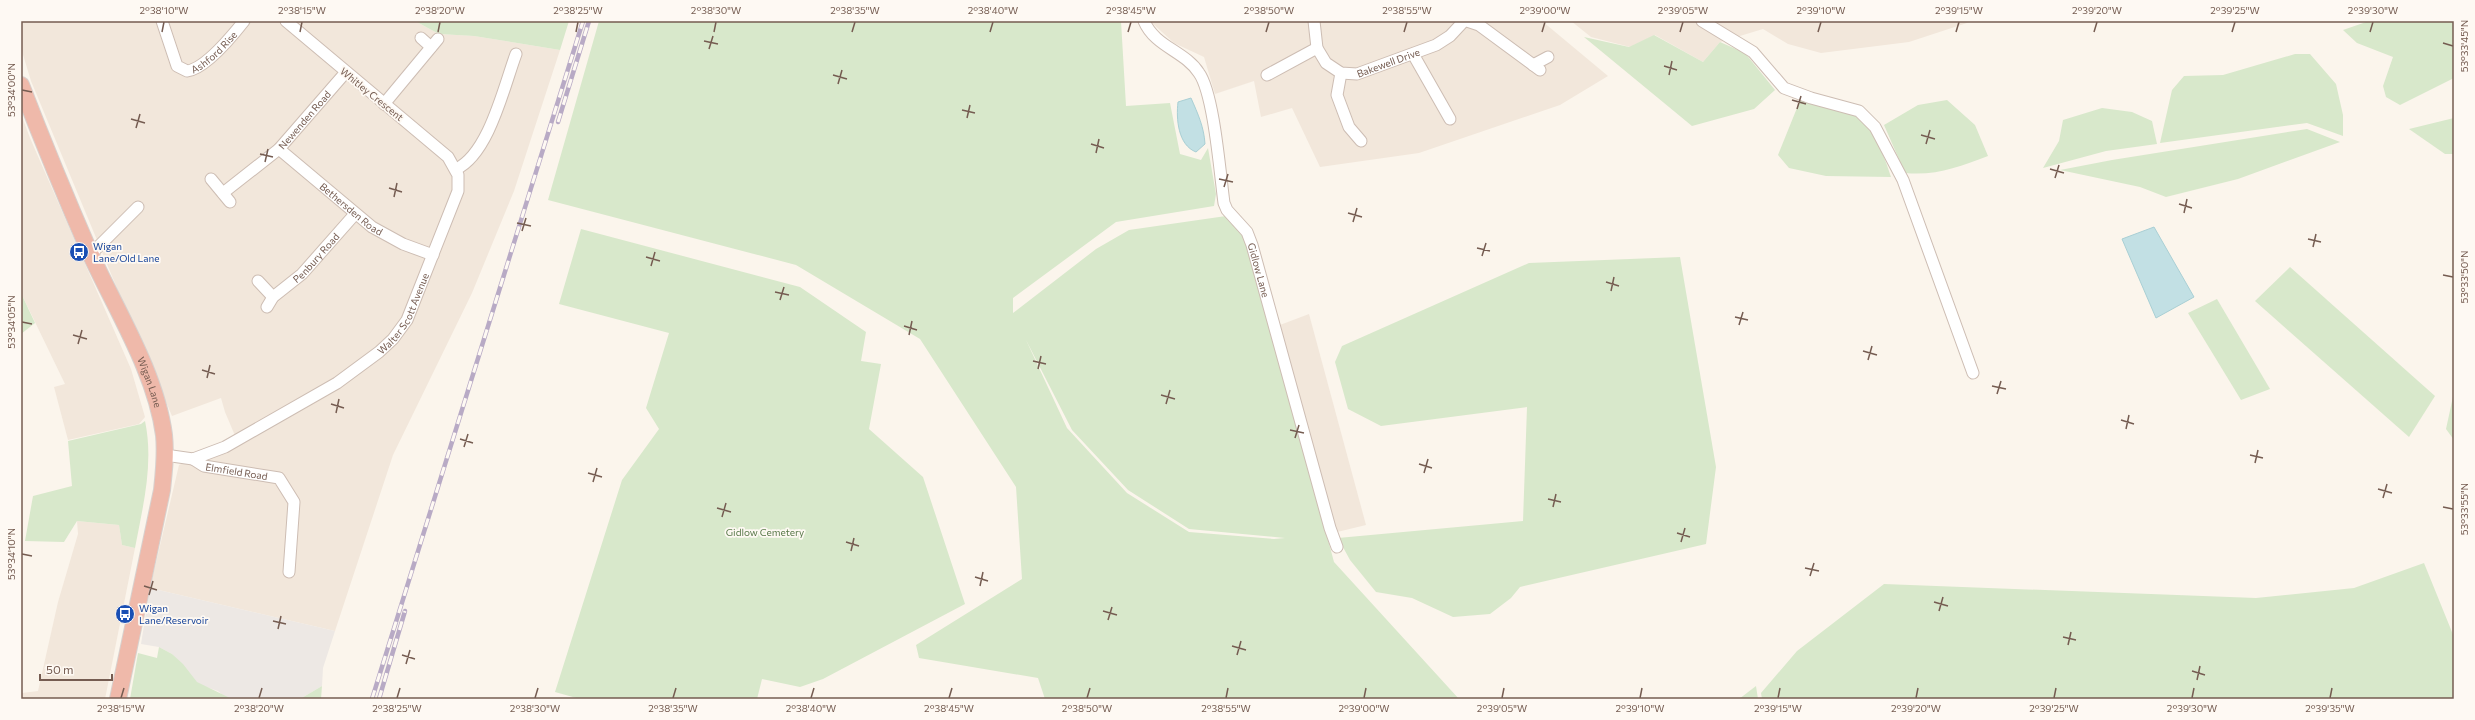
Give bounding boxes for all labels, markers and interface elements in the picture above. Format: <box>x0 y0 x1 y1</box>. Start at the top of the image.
text: 2°38'10"W <box>140 4 188 16</box>
text: 2°38'15"W <box>278 4 326 16</box>
text: 2°38'20"W <box>415 4 465 16</box>
text: 2°38'25"W <box>553 4 603 16</box>
text: 2°38'30"W <box>691 4 741 16</box>
text: 2°38'35"W <box>830 4 880 16</box>
text: 2°38'40"W <box>968 4 1018 16</box>
text: 2°38'45"W <box>1106 4 1156 16</box>
text: 2°38'50"W <box>1244 4 1294 16</box>
text: 2°38'55"W <box>1382 4 1432 16</box>
text: 2°39'00"W <box>1519 4 1571 16</box>
text: 2°39'05"W <box>1658 4 1708 16</box>
text: 2°39'10"W <box>1797 4 1845 16</box>
text: 2°39'15"W <box>1935 4 1983 16</box>
text: 2°39'20"W <box>2072 4 2122 16</box>
text: 2°39'25"W <box>2210 4 2260 16</box>
text: 2°39'30"W <box>2348 4 2398 16</box>
text: 53°33'45"N <box>2458 20 2470 72</box>
street label: Ashford Rise <box>189 29 239 76</box>
street label: Bakewell Drive <box>1355 45 1421 80</box>
text: 53°34'00"N <box>5 63 17 117</box>
street label: Whitley Crescent <box>338 65 406 123</box>
street label: Newenden Road <box>276 88 333 151</box>
street label: Bethersden Road <box>318 180 385 238</box>
street label: Penbury Road <box>290 230 342 285</box>
place label: Wigan Lane/Old Lane <box>93 240 160 264</box>
bus stop icon: Wigan Lane/Old Lane <box>68 241 90 263</box>
street label: Gidlow Lane <box>1246 241 1272 299</box>
text: 53°33'50"N <box>2458 250 2470 304</box>
street label: Walter Scott Avenue <box>375 271 431 356</box>
text: 53°34'05"N <box>5 295 17 349</box>
street label: Wigan Lane <box>135 355 164 409</box>
street label: Elmfield Road <box>205 460 269 482</box>
text: 53°33'55"N <box>2458 483 2470 535</box>
park label: Gidlow Cemetery <box>726 526 804 538</box>
text: 53°34'10"N <box>5 528 17 580</box>
place label: Wigan Lane/Reservoir <box>139 602 208 626</box>
bus stop icon: Wigan Lane/Reservoir <box>114 603 136 625</box>
scale bar <box>40 656 112 682</box>
text: 50 m <box>46 662 74 676</box>
text: 2°38'15"W <box>97 702 145 714</box>
text: 2°38'20"W <box>234 702 284 714</box>
text: 2°38'25"W <box>372 702 422 714</box>
text: 2°38'30"W <box>510 702 560 714</box>
text: 2°38'35"W <box>648 702 698 714</box>
text: 2°38'40"W <box>786 702 836 714</box>
text: 2°38'45"W <box>924 702 974 714</box>
text: 2°38'50"W <box>1062 702 1112 714</box>
text: 2°38'55"W <box>1201 702 1251 714</box>
text: 2°39'00"W <box>1338 702 1390 714</box>
text: 2°39'05"W <box>1477 702 1527 714</box>
text: 2°39'10"W <box>1616 702 1664 714</box>
text: 2°39'15"W <box>1754 702 1802 714</box>
text: 2°39'20"W <box>1891 702 1941 714</box>
text: 2°39'25"W <box>2029 702 2079 714</box>
text: 2°39'30"W <box>2167 702 2217 714</box>
text: 2°39'35"W <box>2305 702 2355 714</box>

